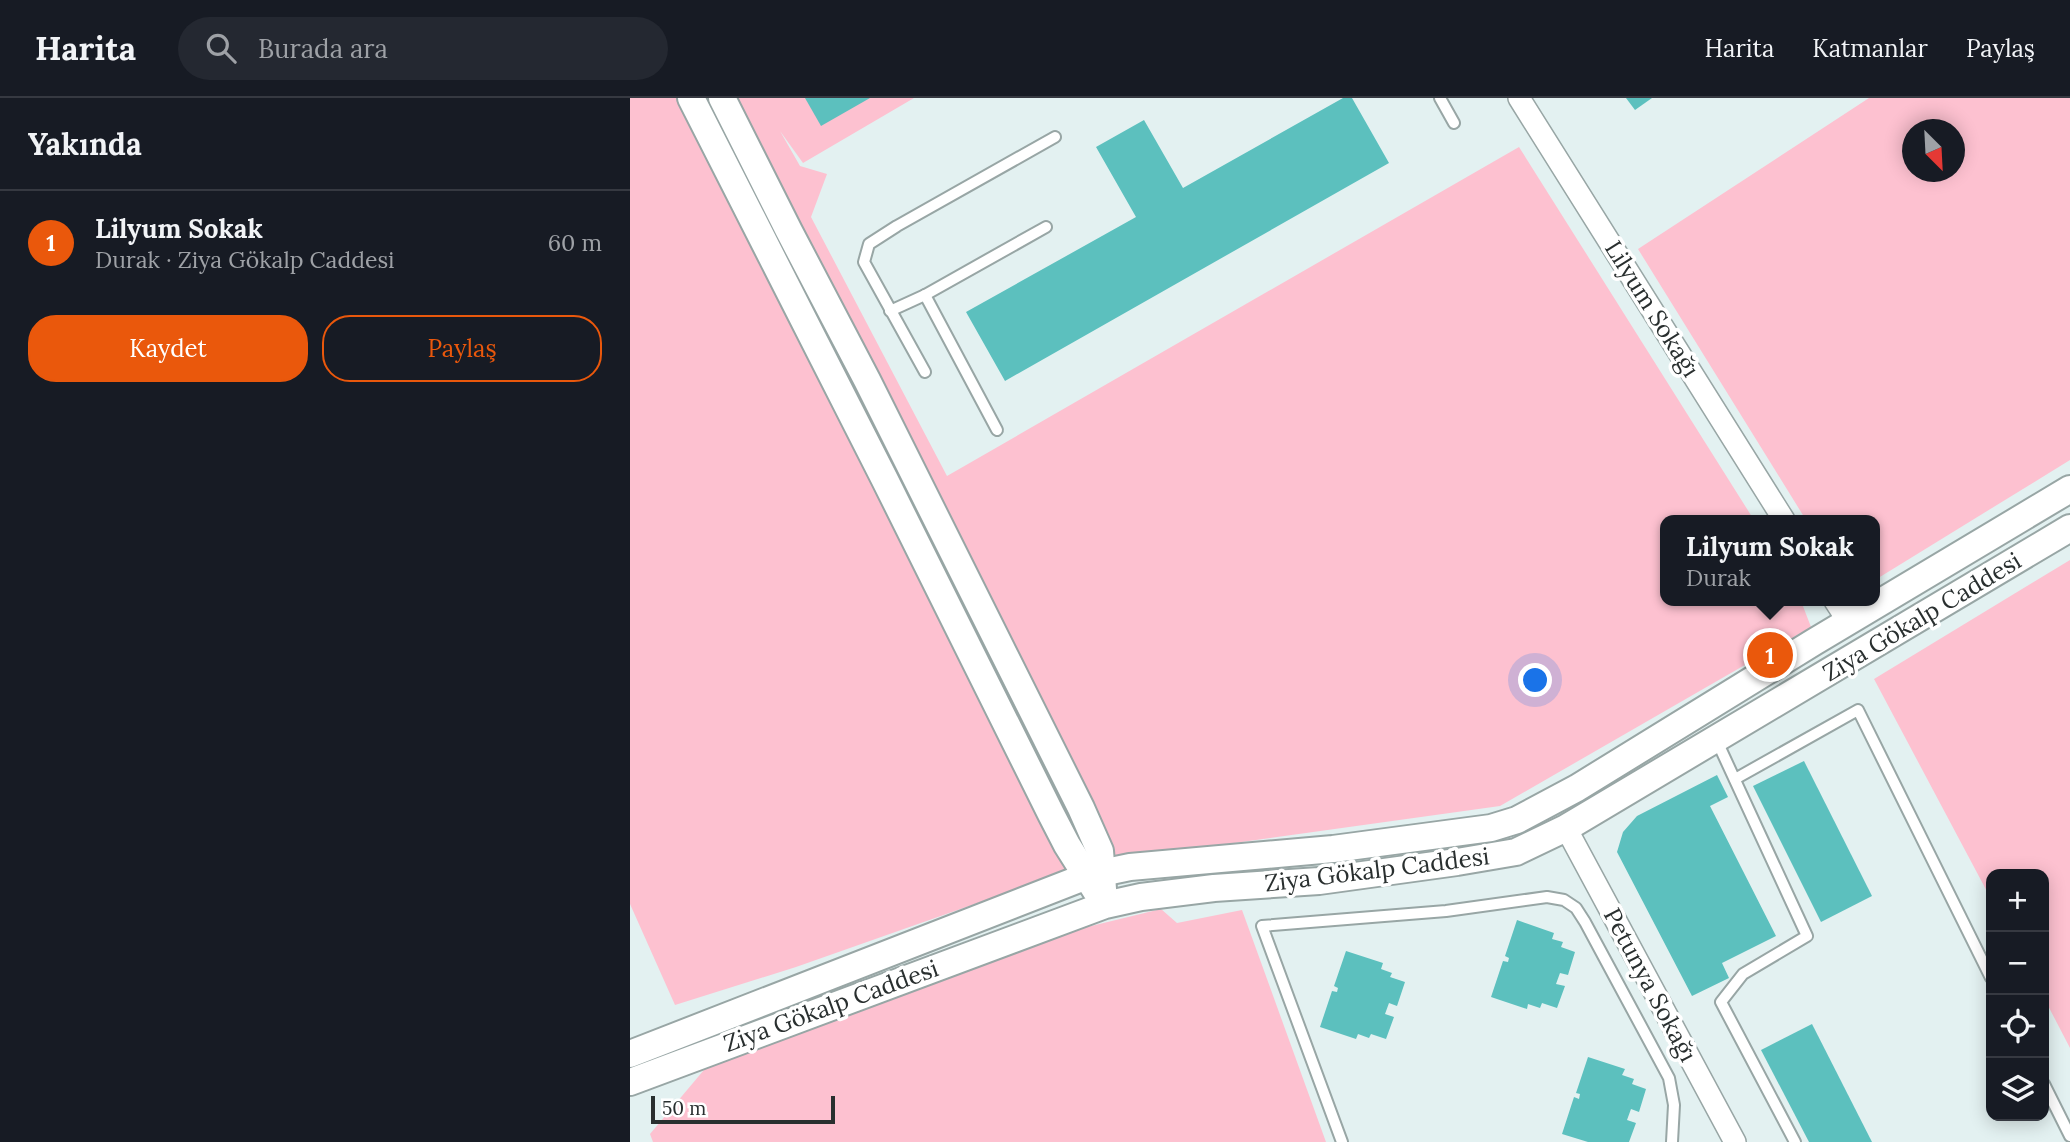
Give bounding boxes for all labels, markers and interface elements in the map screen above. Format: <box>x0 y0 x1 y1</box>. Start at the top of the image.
search box <box>178 17 668 80</box>
text: Harita <box>35 27 136 69</box>
icon: search <box>202 29 240 67</box>
text: Burada ara <box>258 32 388 65</box>
text: Harita <box>1705 33 1774 64</box>
text: Katmanlar <box>1812 33 1928 64</box>
text: Paylaş <box>1966 33 2035 64</box>
north arrow <box>1902 119 1965 182</box>
text: Yakında <box>28 125 142 163</box>
text: Lilyum Sokak <box>95 212 263 245</box>
text: 1 <box>46 228 56 257</box>
text: 60 m <box>548 228 602 257</box>
street label: Lilyum Sokağı <box>1598 235 1707 383</box>
text: Durak · Ziya Gökalp Caddesi <box>95 245 395 274</box>
button: Kaydet <box>28 315 308 382</box>
button: Paylaş <box>322 315 602 382</box>
popup <box>1660 515 1880 606</box>
text: Lilyum Sokak <box>1686 530 1854 563</box>
street label: Ziya Gökalp Caddesi <box>1817 545 2027 688</box>
text: Durak <box>1686 563 1751 592</box>
pin: 1 <box>1747 629 1793 681</box>
your location <box>1518 663 1552 697</box>
street label: Ziya Gökalp Caddesi <box>1263 840 1491 899</box>
map controls <box>1986 869 2049 1121</box>
button: + <box>1986 869 2049 932</box>
street label: Petunya Sokağı <box>1597 902 1704 1067</box>
button: − <box>1986 932 2049 995</box>
street label: Ziya Gökalp Caddesi <box>719 952 942 1059</box>
button: locate <box>1986 995 2049 1058</box>
button: layers <box>1986 1058 2049 1121</box>
scale bar <box>651 1093 835 1125</box>
text: 50 m <box>662 1096 706 1120</box>

